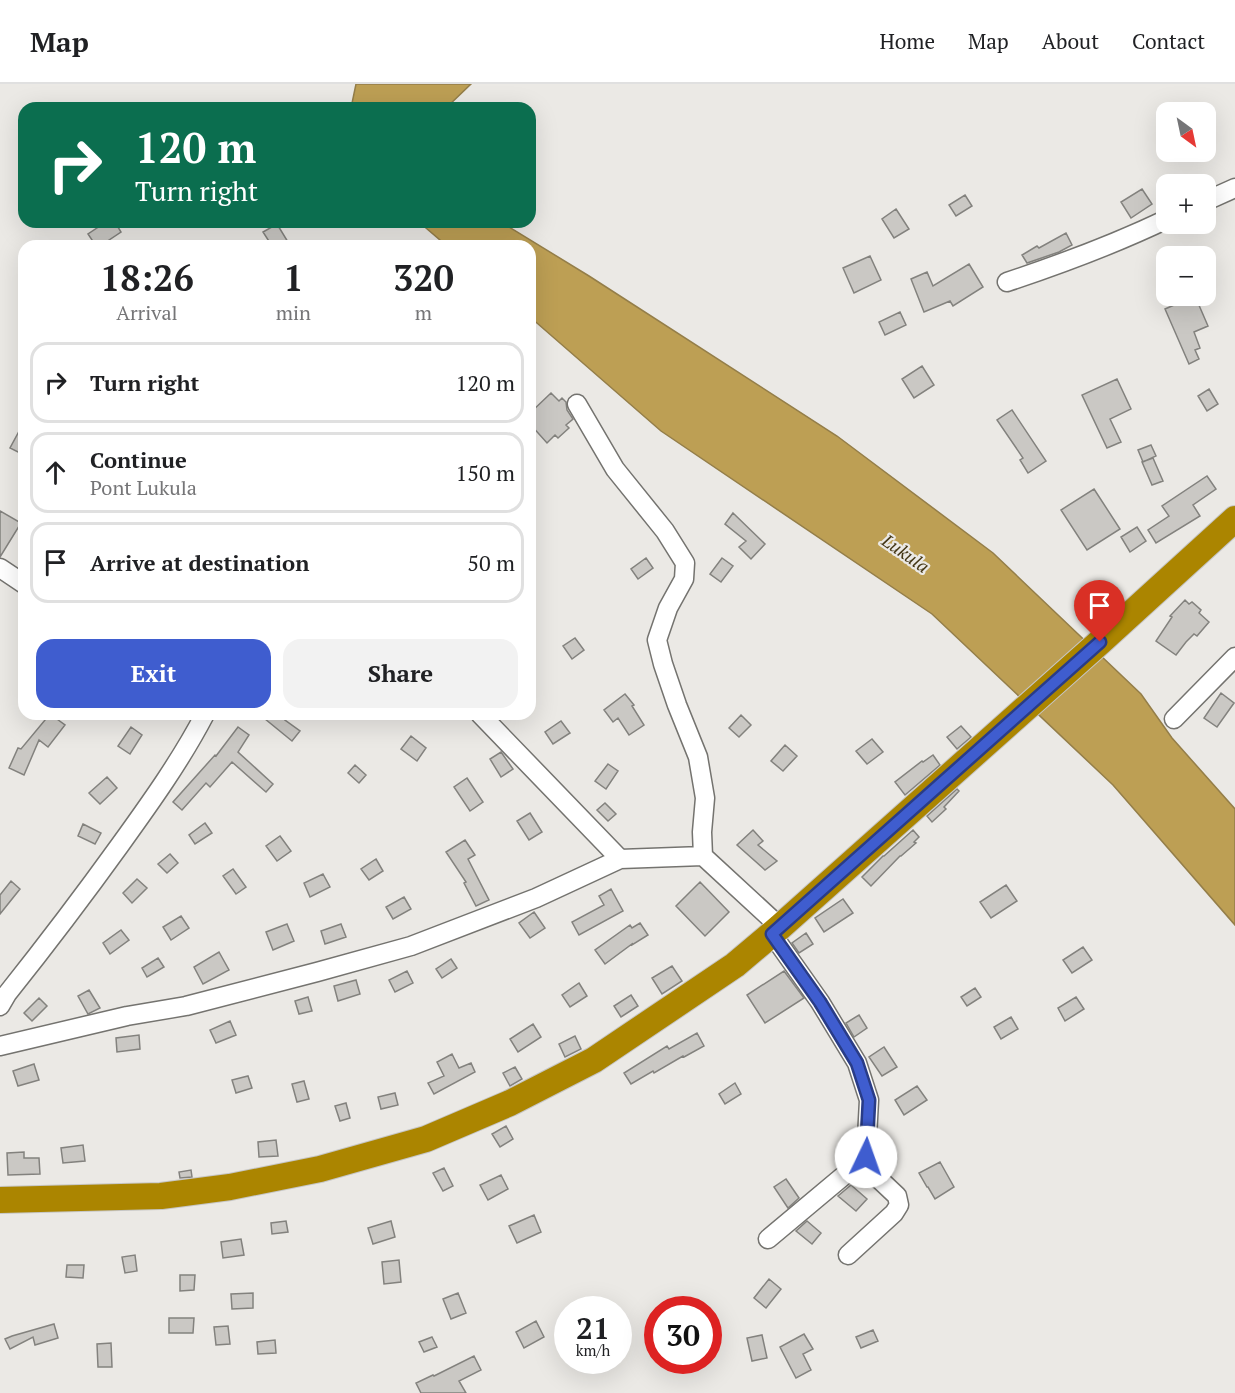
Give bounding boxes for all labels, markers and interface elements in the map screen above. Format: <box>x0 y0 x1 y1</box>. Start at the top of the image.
text: Map <box>30 23 89 60</box>
text: Home <box>879 27 935 55</box>
text: Map <box>968 27 1009 55</box>
text: About <box>1042 27 1099 55</box>
text: Contact <box>1132 27 1205 55</box>
north arrow <box>1156 102 1216 162</box>
map controls <box>1156 102 1216 306</box>
text: 120 m <box>135 119 256 175</box>
icon: right <box>36 126 114 204</box>
text: Turn right <box>135 173 258 209</box>
button: + <box>1156 174 1216 234</box>
button: − <box>1156 246 1216 306</box>
text: 18:26 <box>100 254 194 301</box>
text: 1 <box>283 254 304 301</box>
text: 320 <box>393 254 454 301</box>
text: Arrival <box>116 299 178 326</box>
text: min <box>276 299 311 326</box>
text: m <box>415 299 432 326</box>
icon: right <box>39 366 72 399</box>
text: Turn right <box>90 368 199 397</box>
text: 120 m <box>455 368 515 397</box>
text: Continue <box>90 445 187 474</box>
icon: ahead <box>39 456 72 489</box>
text: 150 m <box>455 458 515 487</box>
text: Pont Lukula <box>90 474 197 501</box>
water label: Lukula <box>877 528 934 578</box>
icon: arrive <box>39 546 72 579</box>
text: Arrive at destination <box>90 548 309 577</box>
text: 50 m <box>467 548 515 577</box>
pin <box>1074 580 1125 642</box>
icon: arrive <box>1083 589 1116 622</box>
button: Exit <box>36 639 271 708</box>
button: Share <box>283 639 518 708</box>
position arrow <box>834 1125 898 1189</box>
speed limit sign: 30 <box>644 1296 722 1374</box>
text: 21 <box>576 1308 610 1348</box>
text: km/h <box>576 1340 610 1360</box>

